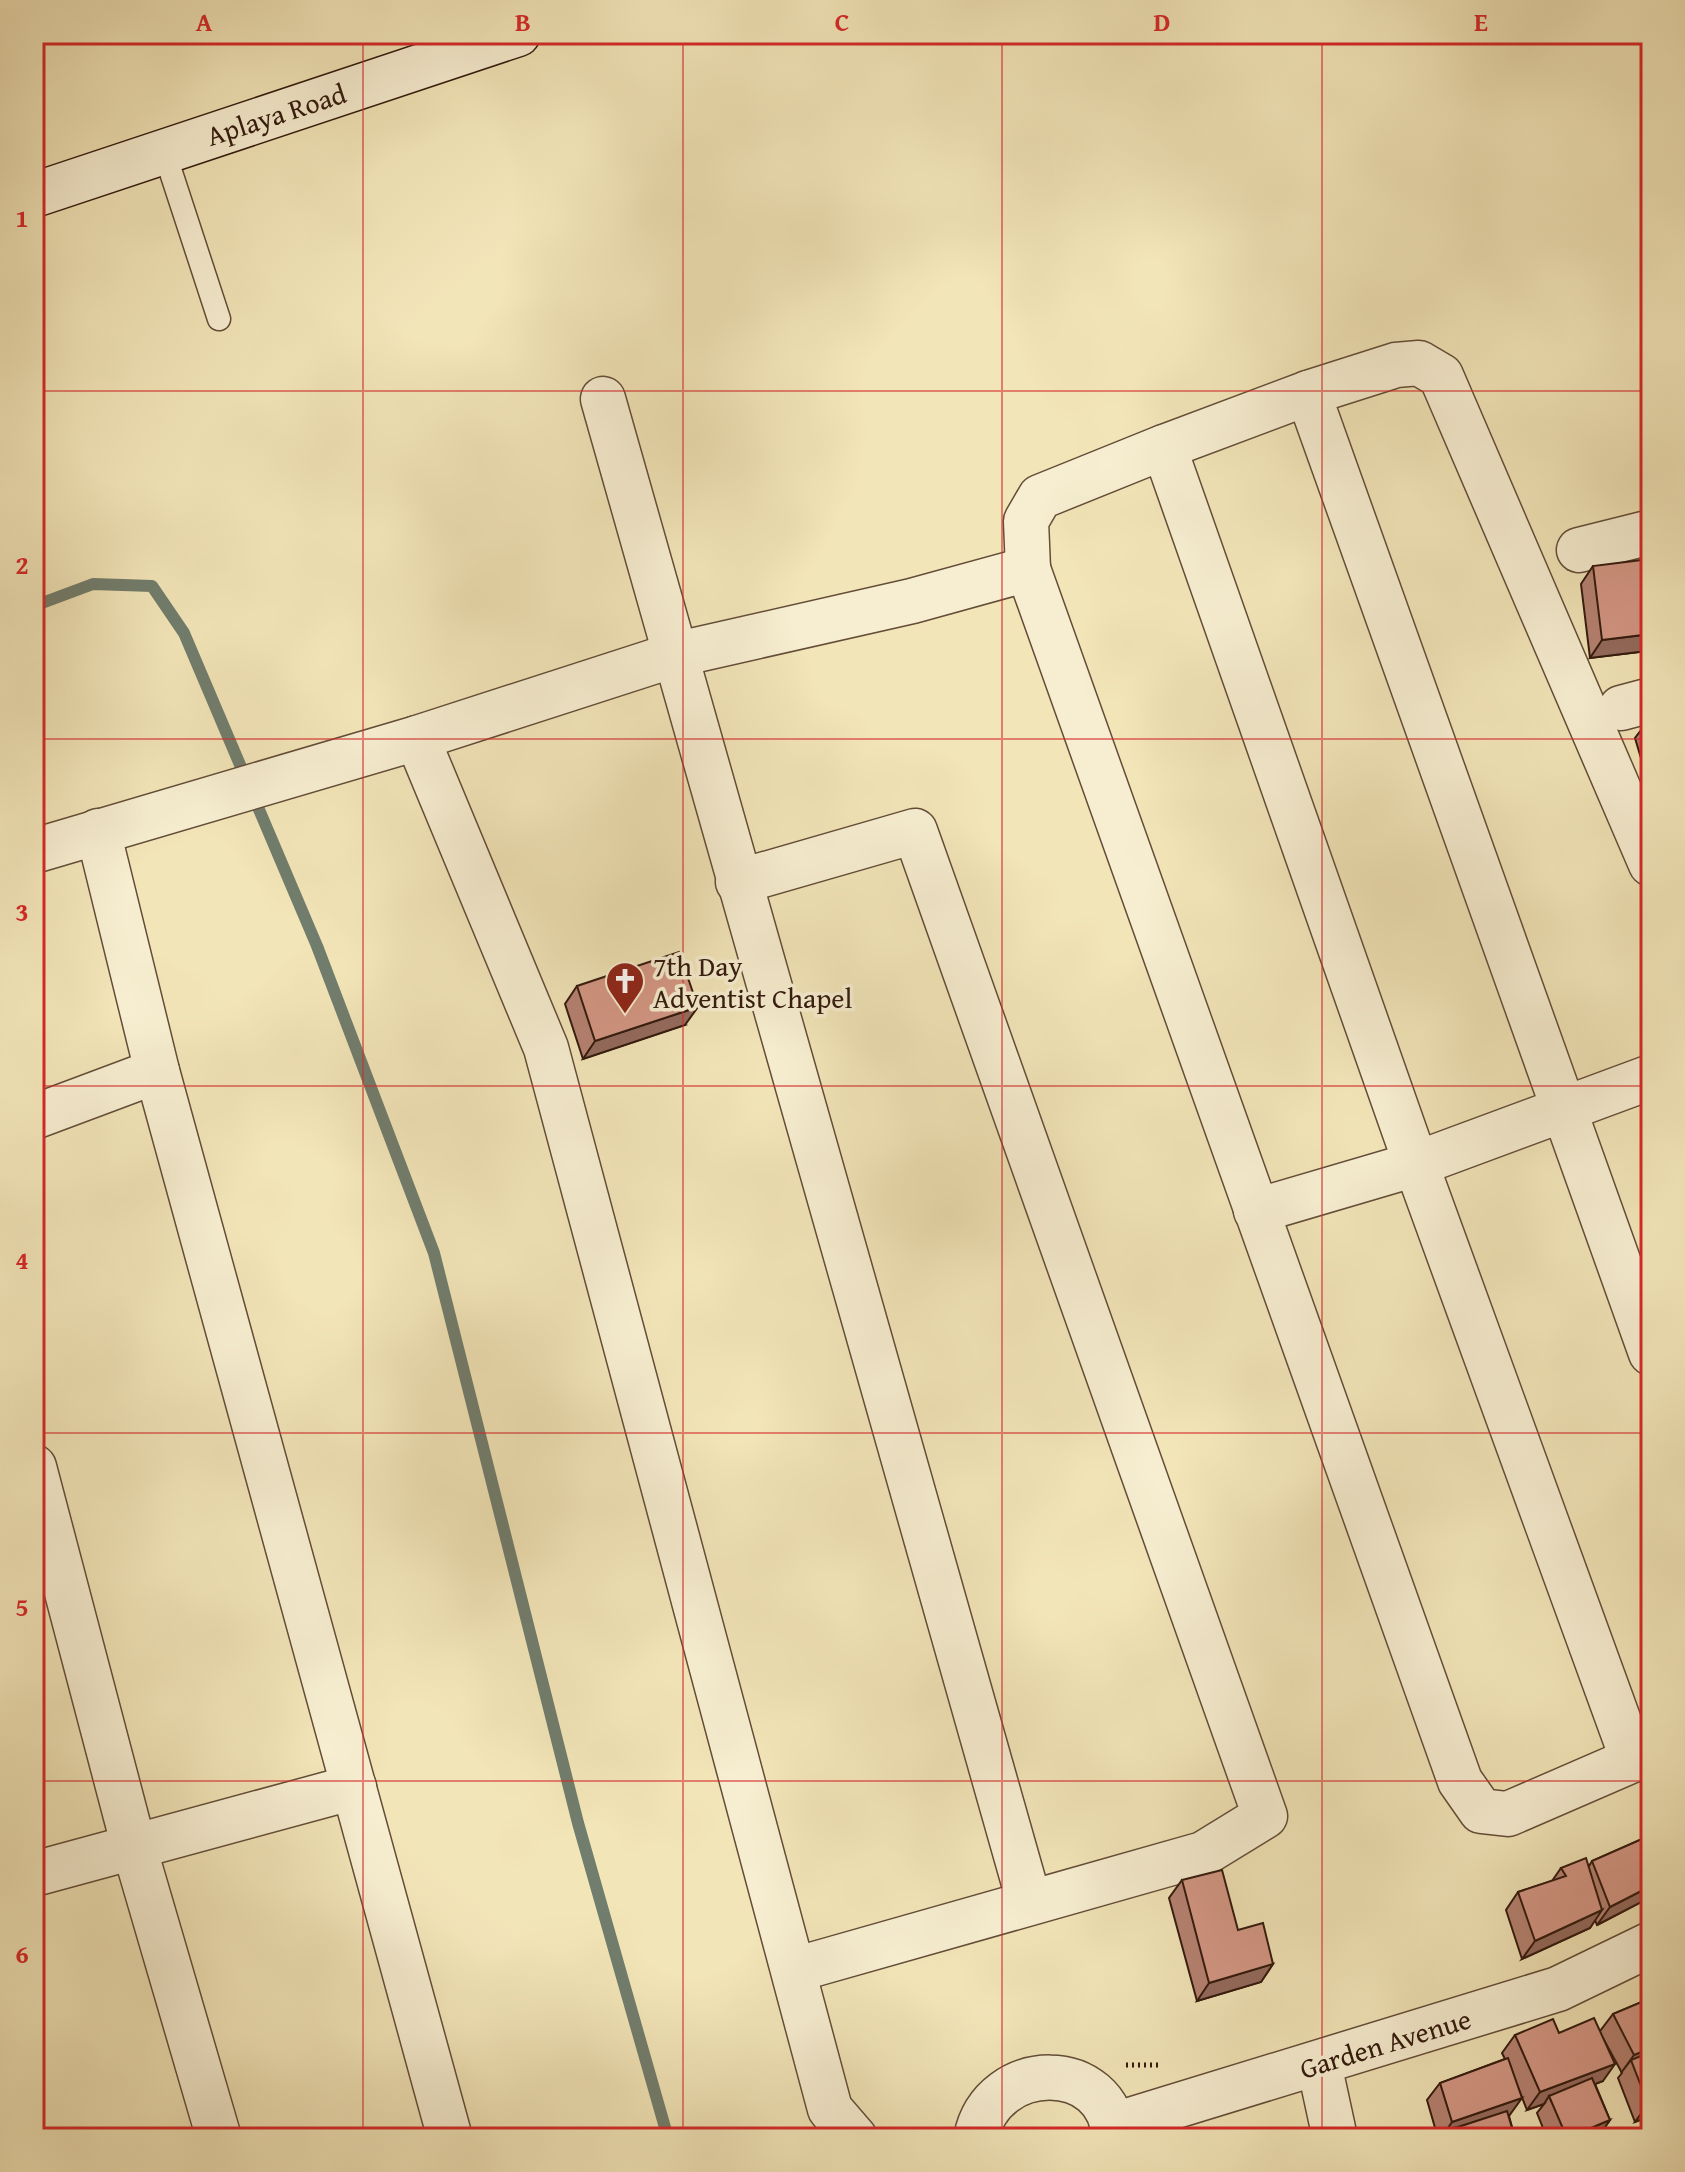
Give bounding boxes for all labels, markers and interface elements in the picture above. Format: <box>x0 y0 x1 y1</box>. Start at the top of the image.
text: A <box>196 2 213 41</box>
text: B <box>515 2 531 41</box>
text: C <box>835 2 849 41</box>
text: D <box>1154 2 1170 41</box>
text: E <box>1474 2 1488 41</box>
street label: Aplaya Road <box>201 72 351 156</box>
text: 1 <box>15 198 29 237</box>
text: 2 <box>15 545 29 584</box>
text: 3 <box>15 892 29 931</box>
place label: 7th Day Adventist Chapel <box>653 945 852 1018</box>
church icon: 7th Day Adventist Chapel <box>604 960 646 1015</box>
text: 4 <box>15 1240 29 1279</box>
text: 5 <box>15 1587 29 1626</box>
text: 6 <box>15 1934 29 1973</box>
street label: Garden Avenue <box>1294 1998 1476 2088</box>

